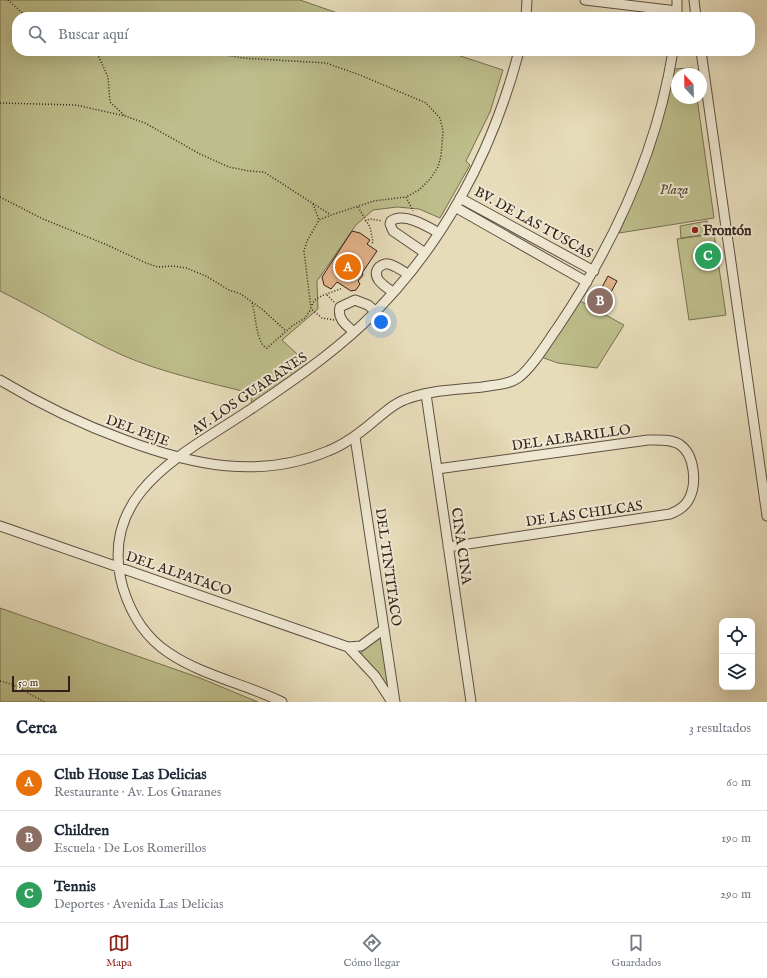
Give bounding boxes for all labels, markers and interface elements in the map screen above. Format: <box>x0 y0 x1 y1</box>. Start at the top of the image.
search box <box>12 12 755 56</box>
icon: search <box>26 23 48 45</box>
text: Buscar aquí <box>58 25 128 44</box>
north arrow <box>671 68 707 104</box>
park label: Plaza <box>660 181 689 199</box>
street label: BV. DE LAS TUSCAS <box>471 183 596 263</box>
place label: Frontón <box>703 222 752 240</box>
marker: Frontón <box>690 225 700 235</box>
pin: C <box>695 241 721 271</box>
pin: A <box>335 252 361 282</box>
pin: B <box>587 286 613 316</box>
your location <box>371 312 391 332</box>
street label: AV. LOS GUARANES <box>187 348 311 440</box>
street label: DEL PEJE <box>103 411 172 451</box>
street label: DEL ALBARILLO <box>510 421 632 455</box>
street label: DE LAS CHILCAS <box>524 497 644 531</box>
street label: CINA CINA <box>447 506 475 586</box>
street label: DEL TINTITACO <box>371 507 405 628</box>
street label: DEL ALPATACO <box>123 547 234 601</box>
map controls <box>719 618 755 690</box>
button: locate <box>719 618 755 654</box>
button: layers <box>719 654 755 690</box>
scale bar <box>12 674 70 693</box>
text: 50 m <box>18 676 38 690</box>
text: Cerca <box>16 718 57 739</box>
text: 3 resultados <box>689 720 751 737</box>
text: Club House Las Delicias <box>54 765 207 784</box>
text: A <box>25 774 33 791</box>
text: 60 m <box>726 774 751 791</box>
text: Restaurante · Av. Los Guaranes <box>54 784 221 801</box>
text: Children <box>54 821 109 840</box>
text: B <box>25 830 33 847</box>
text: 190 m <box>721 830 751 847</box>
text: Escuela · De Los Romerillos <box>54 840 206 857</box>
text: Tennis <box>54 877 96 896</box>
text: C <box>24 886 34 903</box>
text: 290 m <box>720 886 751 903</box>
text: Deportes · Avenida Las Delicias <box>54 896 224 913</box>
tab: Mapa <box>106 932 132 970</box>
tab: Cómo llegar <box>343 932 400 970</box>
tab: Guardados <box>612 932 661 970</box>

